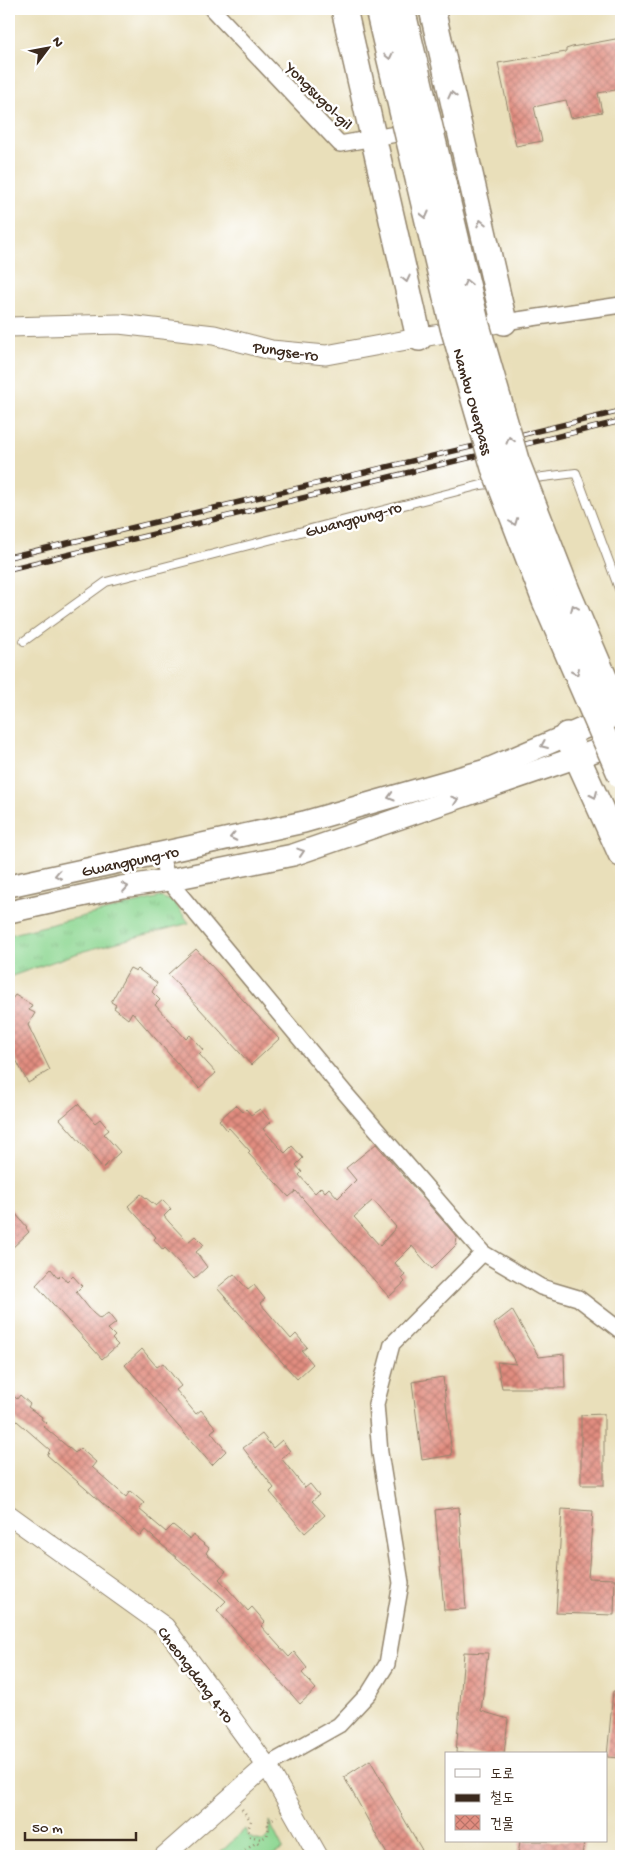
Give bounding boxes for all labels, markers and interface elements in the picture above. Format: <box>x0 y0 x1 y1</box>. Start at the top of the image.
north arrow <box>22 22 72 72</box>
text: N <box>47 34 67 51</box>
one-way arrow <box>383 52 394 61</box>
street label: Yongsugol-gil <box>278 58 355 135</box>
one-way arrow <box>447 91 458 100</box>
one-way arrow <box>420 210 430 218</box>
one-way arrow <box>476 219 487 228</box>
one-way arrow <box>400 275 411 284</box>
one-way arrow <box>462 278 473 287</box>
street label: Pungse-ro <box>250 339 320 367</box>
street label: Nambu Overpass <box>446 347 495 458</box>
one-way arrow <box>506 436 516 444</box>
street label: Gwangpung-ro <box>304 499 404 543</box>
one-way arrow <box>508 517 518 525</box>
one-way arrow <box>570 604 581 613</box>
one-way arrow <box>569 667 580 676</box>
one-way arrow <box>540 738 549 749</box>
one-way arrow <box>588 790 599 799</box>
one-way arrow <box>387 791 395 801</box>
one-way arrow <box>451 796 459 806</box>
one-way arrow <box>229 831 238 842</box>
street label: Gwangpung-ro <box>80 844 181 883</box>
one-way arrow <box>297 848 305 858</box>
one-way arrow <box>53 870 62 880</box>
one-way arrow <box>120 882 129 892</box>
street label: Cheongdang 4-ro <box>152 1624 237 1728</box>
legend <box>445 1752 608 1842</box>
text: 도로 <box>490 1766 514 1784</box>
text: 철도 <box>490 1790 514 1808</box>
scale bar <box>25 1810 136 1842</box>
text: 건물 <box>490 1816 514 1834</box>
text: 50 m <box>32 1820 63 1838</box>

